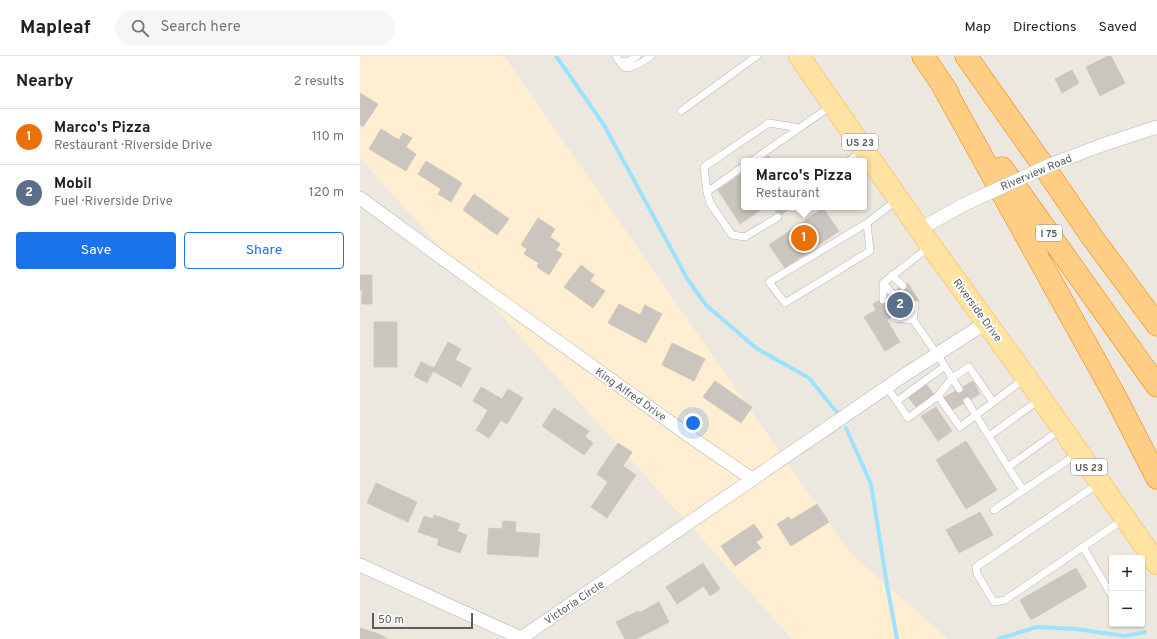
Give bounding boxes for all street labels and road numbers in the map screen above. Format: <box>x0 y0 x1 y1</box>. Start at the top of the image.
road number: US 23 <box>842 134 878 150</box>
street label: Riverview Road <box>999 152 1074 194</box>
road number: I 75 <box>1036 225 1062 241</box>
street label: Riverside Drive <box>950 276 1005 345</box>
street label: King Alfred Drive <box>592 365 669 425</box>
road number: US 23 <box>1071 459 1107 475</box>
street label: Victoria Circle <box>542 578 607 628</box>

